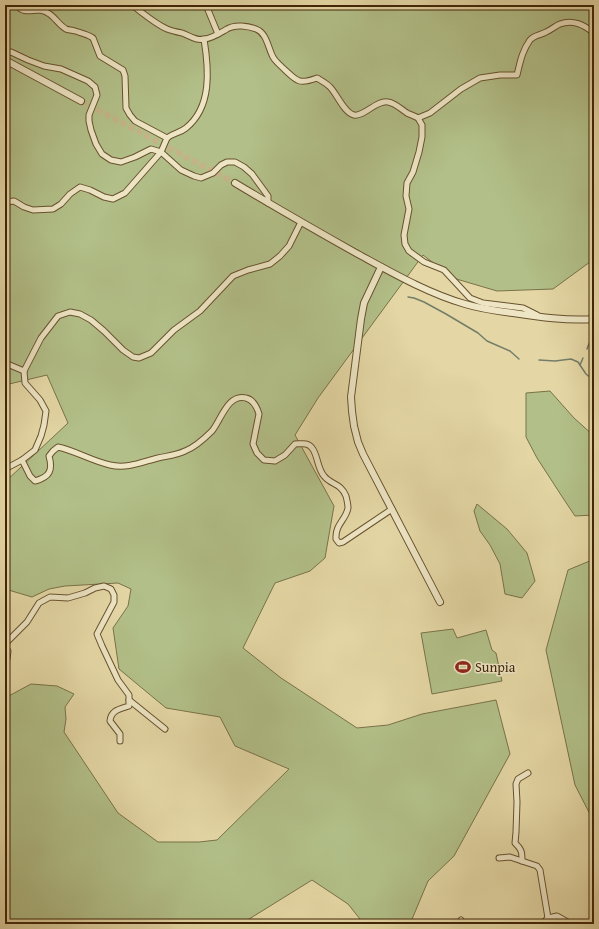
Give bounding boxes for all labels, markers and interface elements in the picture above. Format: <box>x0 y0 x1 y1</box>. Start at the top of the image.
place label: Sunpia <box>475 657 516 677</box>
sports icon: Sunpia <box>454 658 472 676</box>

